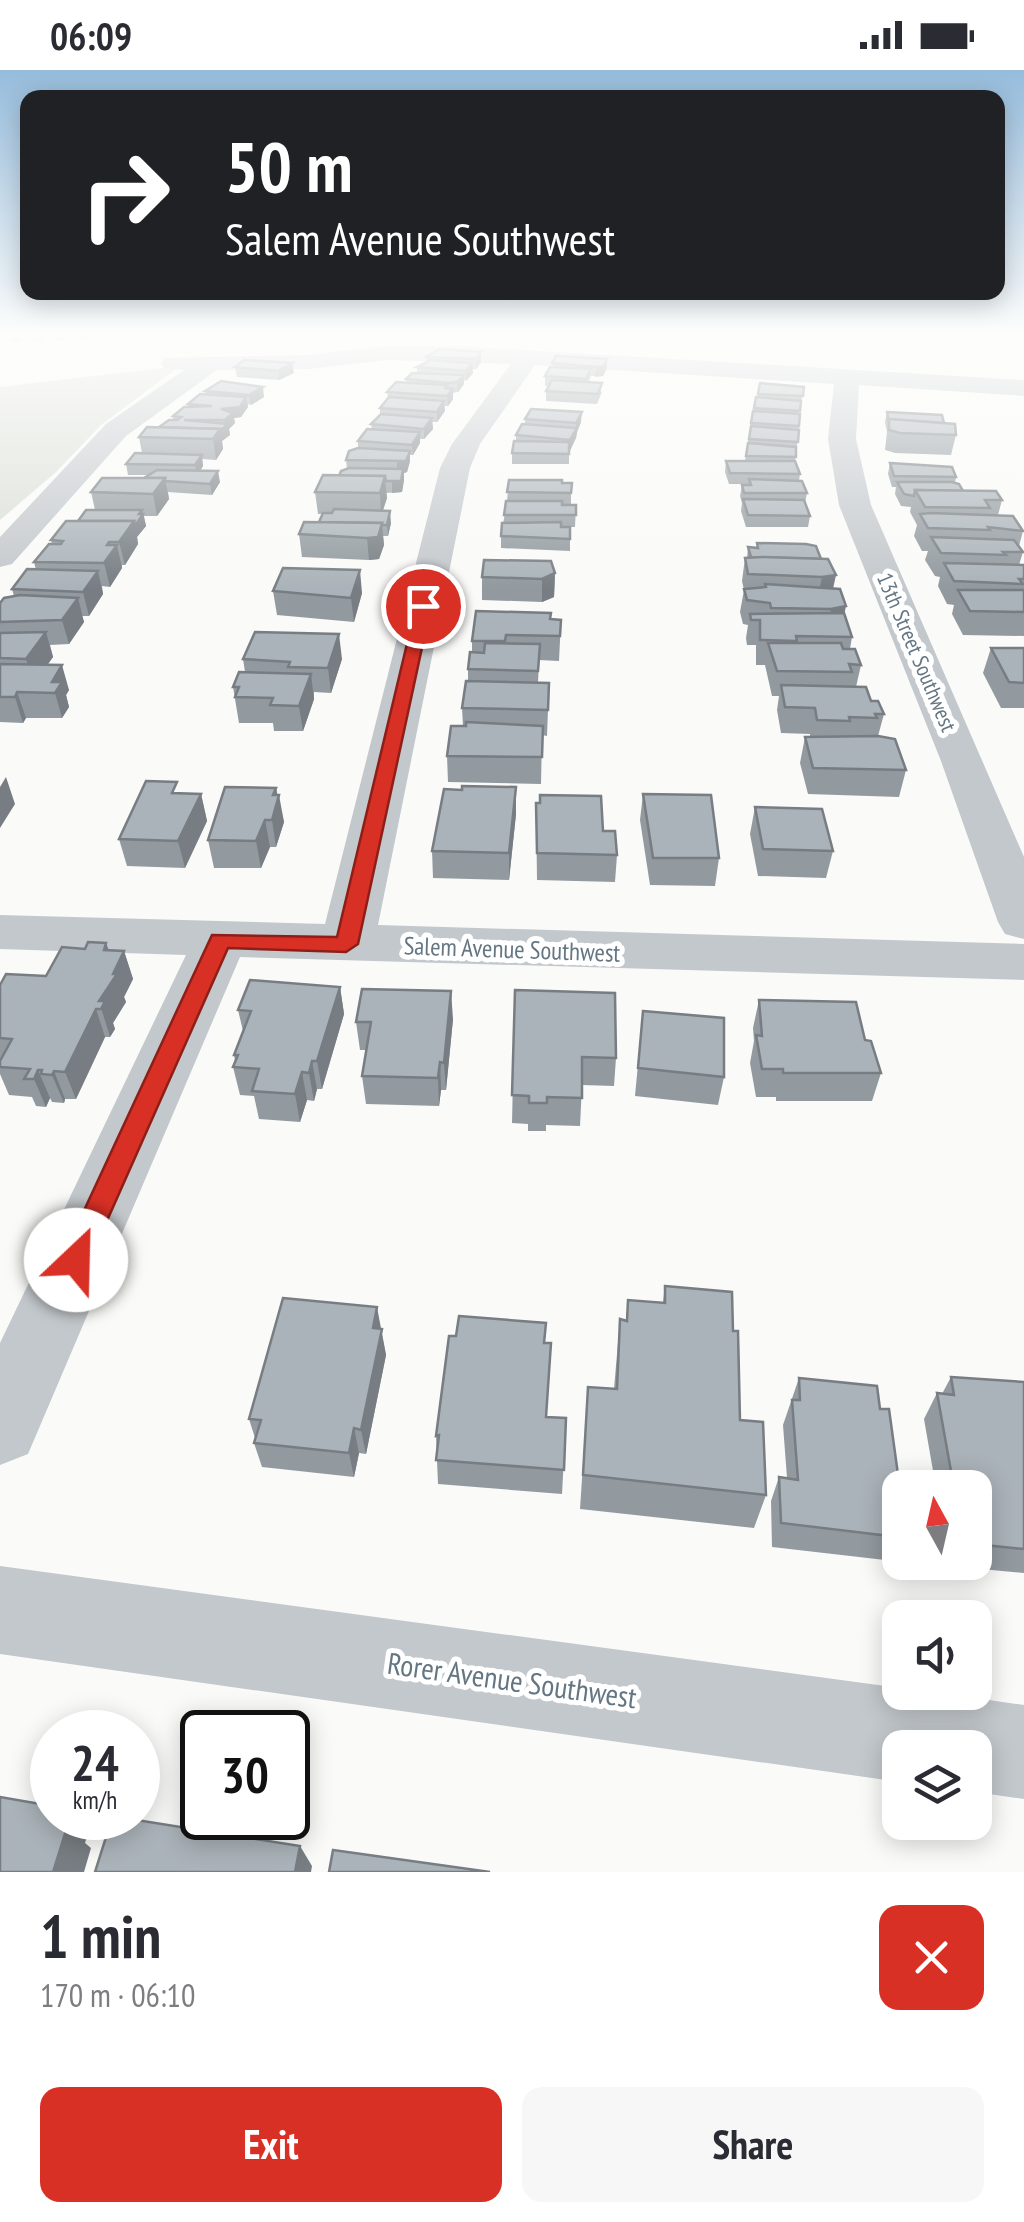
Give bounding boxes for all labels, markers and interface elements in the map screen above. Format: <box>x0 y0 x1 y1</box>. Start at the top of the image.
text: 06:09 <box>50 11 132 60</box>
text: 50 m <box>225 121 353 211</box>
icon: right <box>60 130 190 260</box>
text: Salem Avenue Southwest <box>225 209 615 267</box>
pin <box>381 564 466 649</box>
street label: 13th Street Southwest <box>871 568 963 736</box>
icon: arrive <box>396 579 451 634</box>
street label: Salem Avenue Southwest <box>403 929 621 969</box>
position arrow <box>24 1208 128 1312</box>
north arrow <box>882 1470 992 1580</box>
map controls <box>882 1470 992 1840</box>
button: sound <box>882 1600 992 1710</box>
street label: Rorer Avenue Southwest <box>385 1643 640 1716</box>
speed limit sign: 30 <box>180 1710 310 1840</box>
text: 24 <box>71 1730 119 1795</box>
button: layers <box>882 1730 992 1840</box>
text: km/h <box>73 1784 117 1816</box>
text: 1 min <box>40 1897 161 1975</box>
button: close <box>879 1905 984 2010</box>
text: 170 m · 06:10 <box>40 1974 195 2016</box>
button: Exit <box>40 2087 502 2202</box>
button: Share <box>522 2087 984 2202</box>

